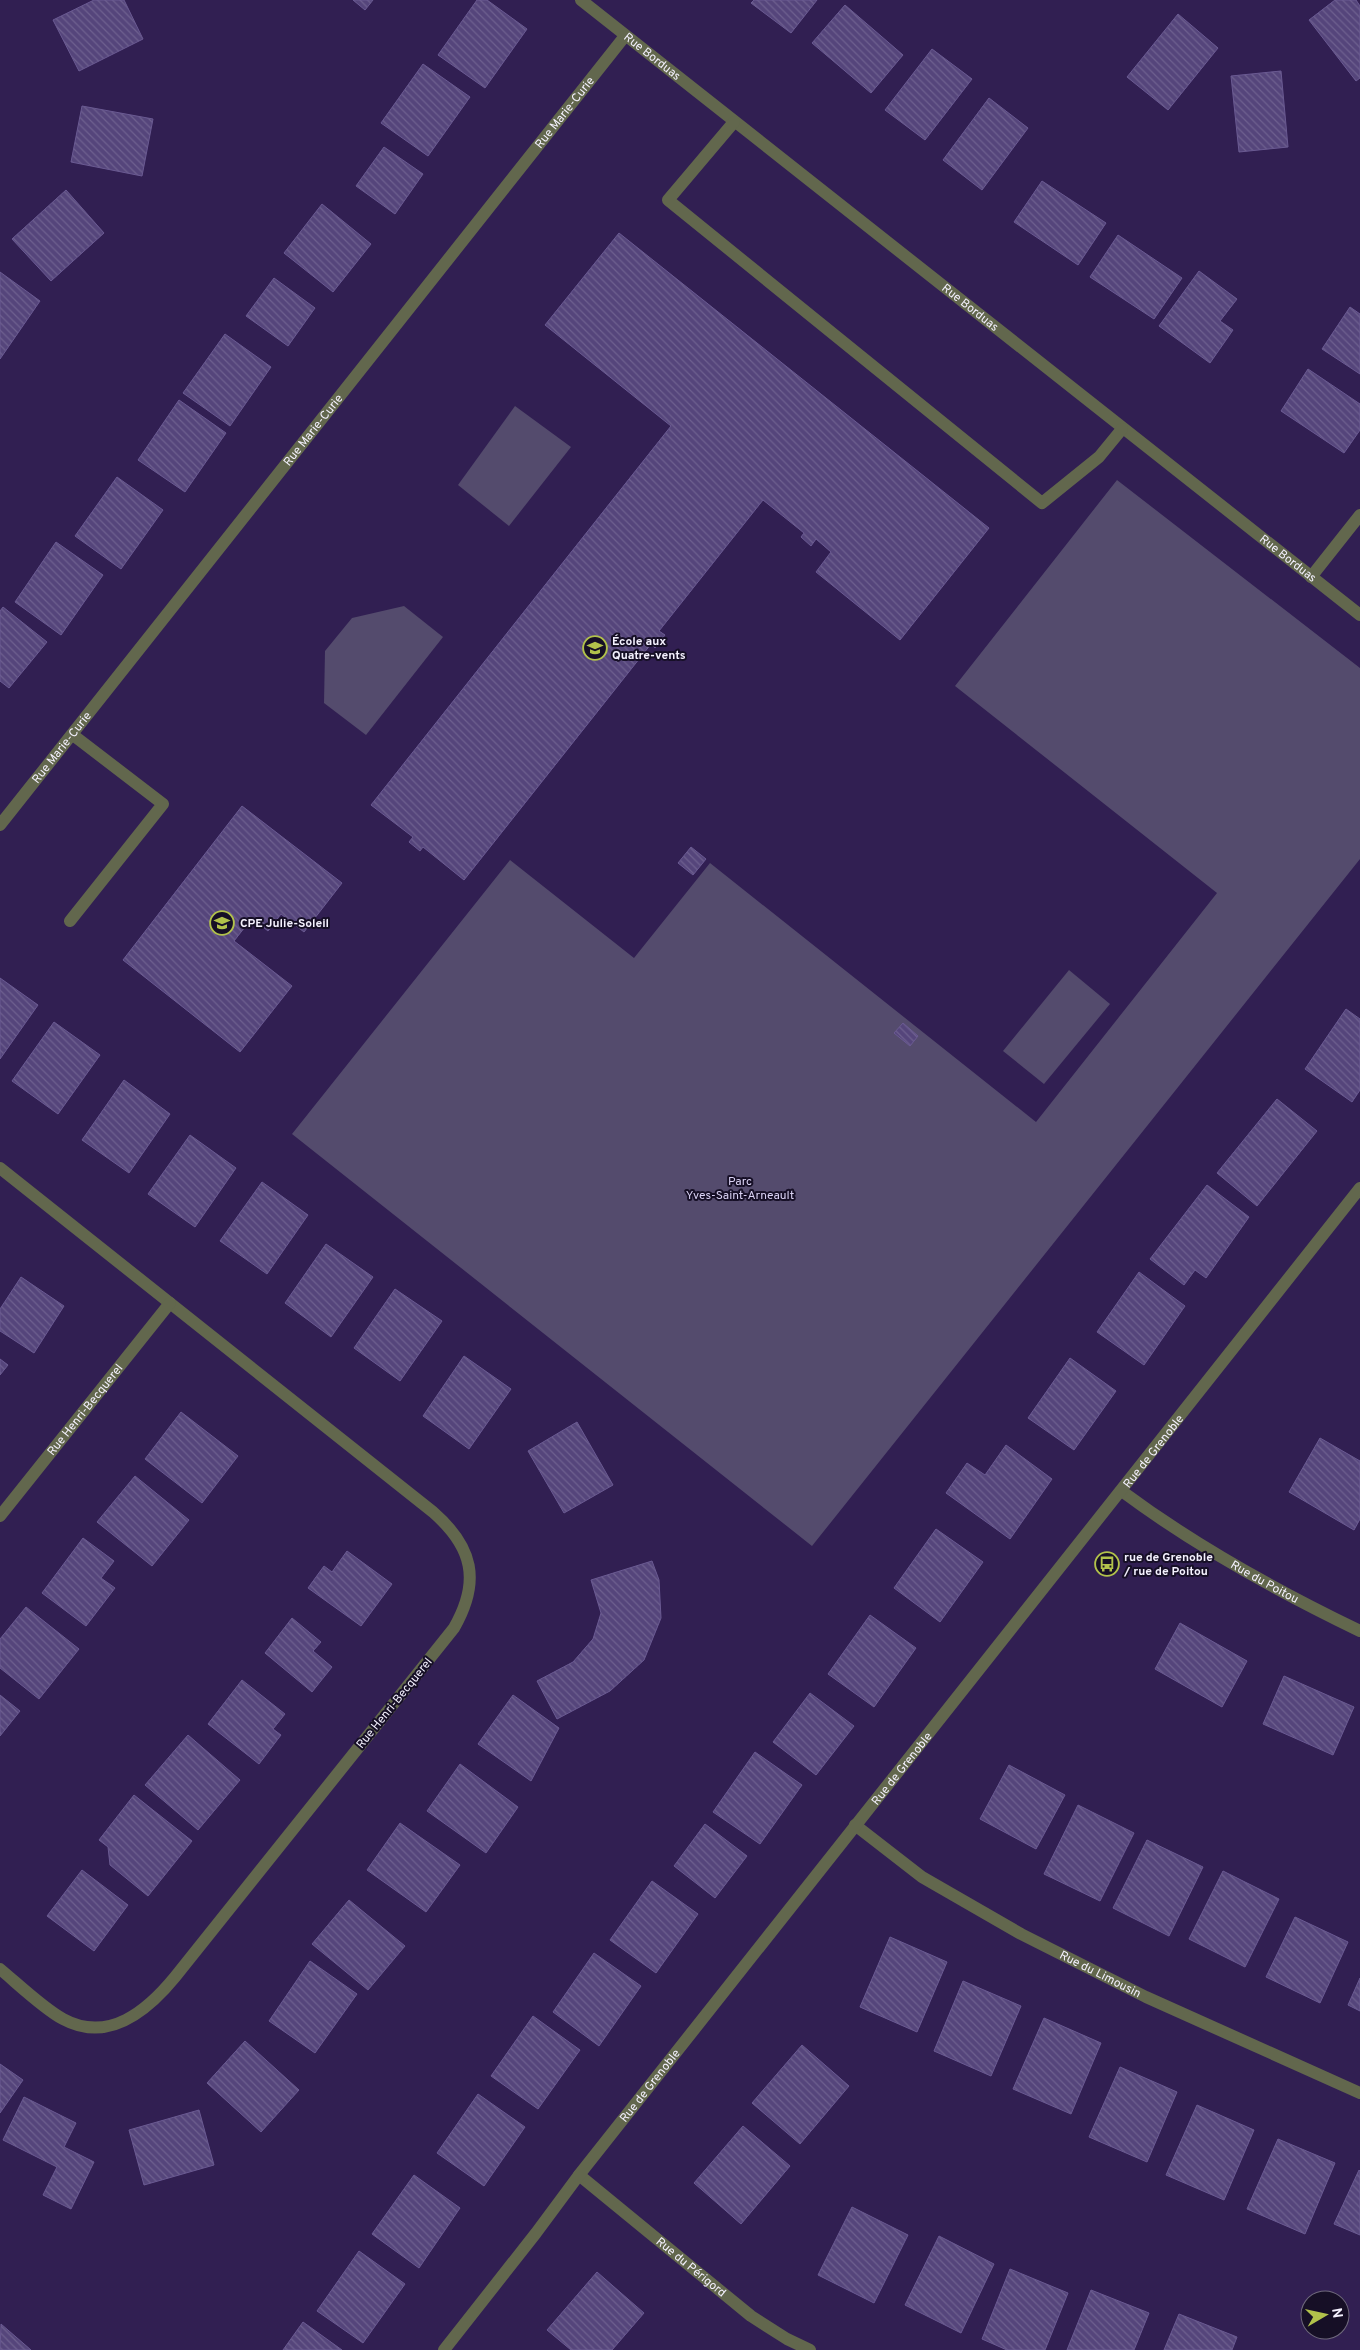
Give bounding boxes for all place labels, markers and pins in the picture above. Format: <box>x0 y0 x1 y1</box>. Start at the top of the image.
place label: École aux Quatre-vents <box>612 634 686 664</box>
school or university icon: École aux Quatre-vents <box>582 635 608 661</box>
school or university icon: CPE Julie-Soleil <box>209 910 235 936</box>
place label: CPE Julie-Soleil <box>240 916 329 932</box>
place label: rue de Grenoble / rue de Poitou <box>1123 1550 1213 1580</box>
bus stop icon: rue de Grenoble / rue de Poitou <box>1094 1551 1120 1577</box>

